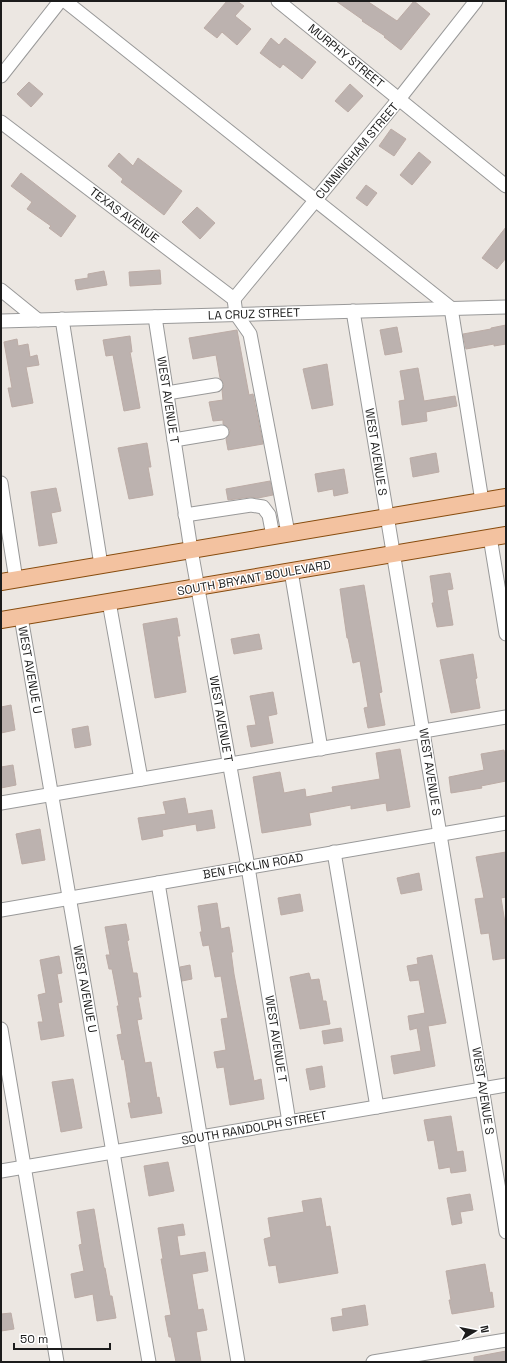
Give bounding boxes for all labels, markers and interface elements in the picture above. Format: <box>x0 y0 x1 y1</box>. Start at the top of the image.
street label: MURPHY STREET <box>305 20 387 92</box>
street label: CUNNINGHAM STREET <box>312 99 402 203</box>
street label: TEXAS AVENUE <box>86 184 162 247</box>
street label: LA CRUZ STREET <box>207 304 301 324</box>
street label: WEST AVENUE T <box>153 355 183 445</box>
street label: WEST AVENUE S <box>361 407 391 497</box>
street label: SOUTH BRYANT BOULEVARD <box>176 557 332 599</box>
street label: WEST AVENUE U <box>14 625 46 715</box>
street label: WEST AVENUE T <box>206 674 236 764</box>
street label: WEST AVENUE S <box>415 727 445 817</box>
street label: BEN FICKLIN ROAD <box>202 849 305 883</box>
street label: WEST AVENUE U <box>69 944 101 1034</box>
street label: WEST AVENUE T <box>261 994 291 1084</box>
street label: WEST AVENUE S <box>468 1046 498 1136</box>
street label: SOUTH RANDOLPH STREET <box>180 1107 328 1149</box>
north arrow <box>455 1311 495 1351</box>
text: N <box>477 1324 492 1334</box>
scale bar <box>14 1325 110 1351</box>
text: 50 m <box>20 1331 48 1347</box>

